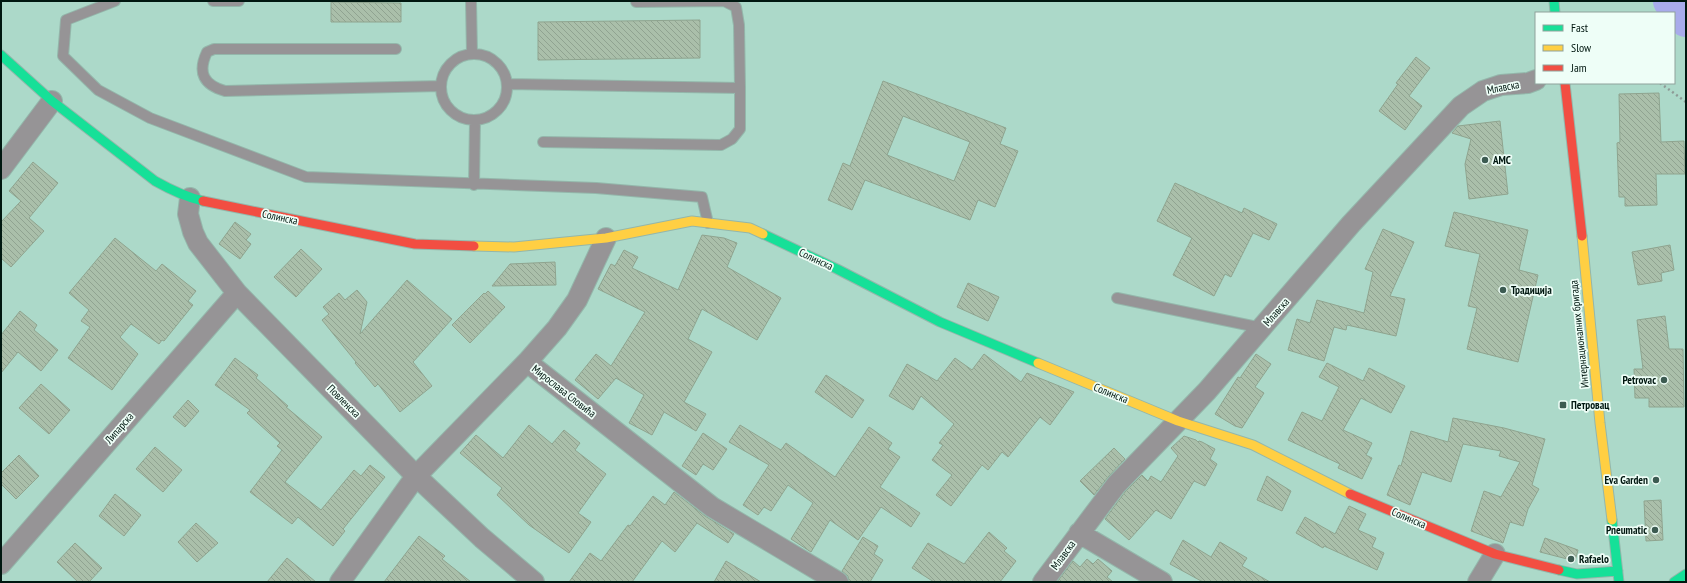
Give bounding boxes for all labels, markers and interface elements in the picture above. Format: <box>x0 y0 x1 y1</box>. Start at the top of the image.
legend <box>1535 12 1675 84</box>
text: Fast <box>1571 20 1589 35</box>
text: Slow <box>1571 40 1592 55</box>
text: Jam <box>1570 60 1587 75</box>
street label: Млавска <box>1486 77 1520 97</box>
place label: AMC <box>1492 153 1511 167</box>
marker: AMC <box>1480 155 1490 165</box>
street label: Солинска <box>261 206 299 228</box>
street label: Солинска <box>797 245 835 273</box>
street label: Интернационалних бригада <box>1566 279 1592 389</box>
place label: Традиција <box>1511 283 1552 297</box>
marker: Традиција <box>1498 285 1508 295</box>
street label: Млавска <box>1260 295 1292 329</box>
street label: Мирослава Словића <box>529 362 599 420</box>
place label: Petrovac <box>1622 373 1656 387</box>
marker: Petrovac <box>1659 375 1669 385</box>
street label: Солинска <box>1092 380 1130 406</box>
street label: Повленска <box>324 381 364 421</box>
place label: Петровац <box>1571 398 1609 412</box>
marker: Петровац <box>1558 400 1568 410</box>
street label: Липарска <box>101 410 136 447</box>
place label: Eva Garden <box>1604 473 1648 487</box>
marker: Eva Garden <box>1651 475 1661 485</box>
street label: Солинска <box>1390 504 1428 532</box>
place label: Pneumatic <box>1606 523 1647 537</box>
marker: Pneumatic <box>1650 525 1660 535</box>
street label: Млавска <box>1048 538 1078 572</box>
place label: Rafaelo <box>1579 552 1609 566</box>
marker: Rafaelo <box>1566 554 1576 564</box>

